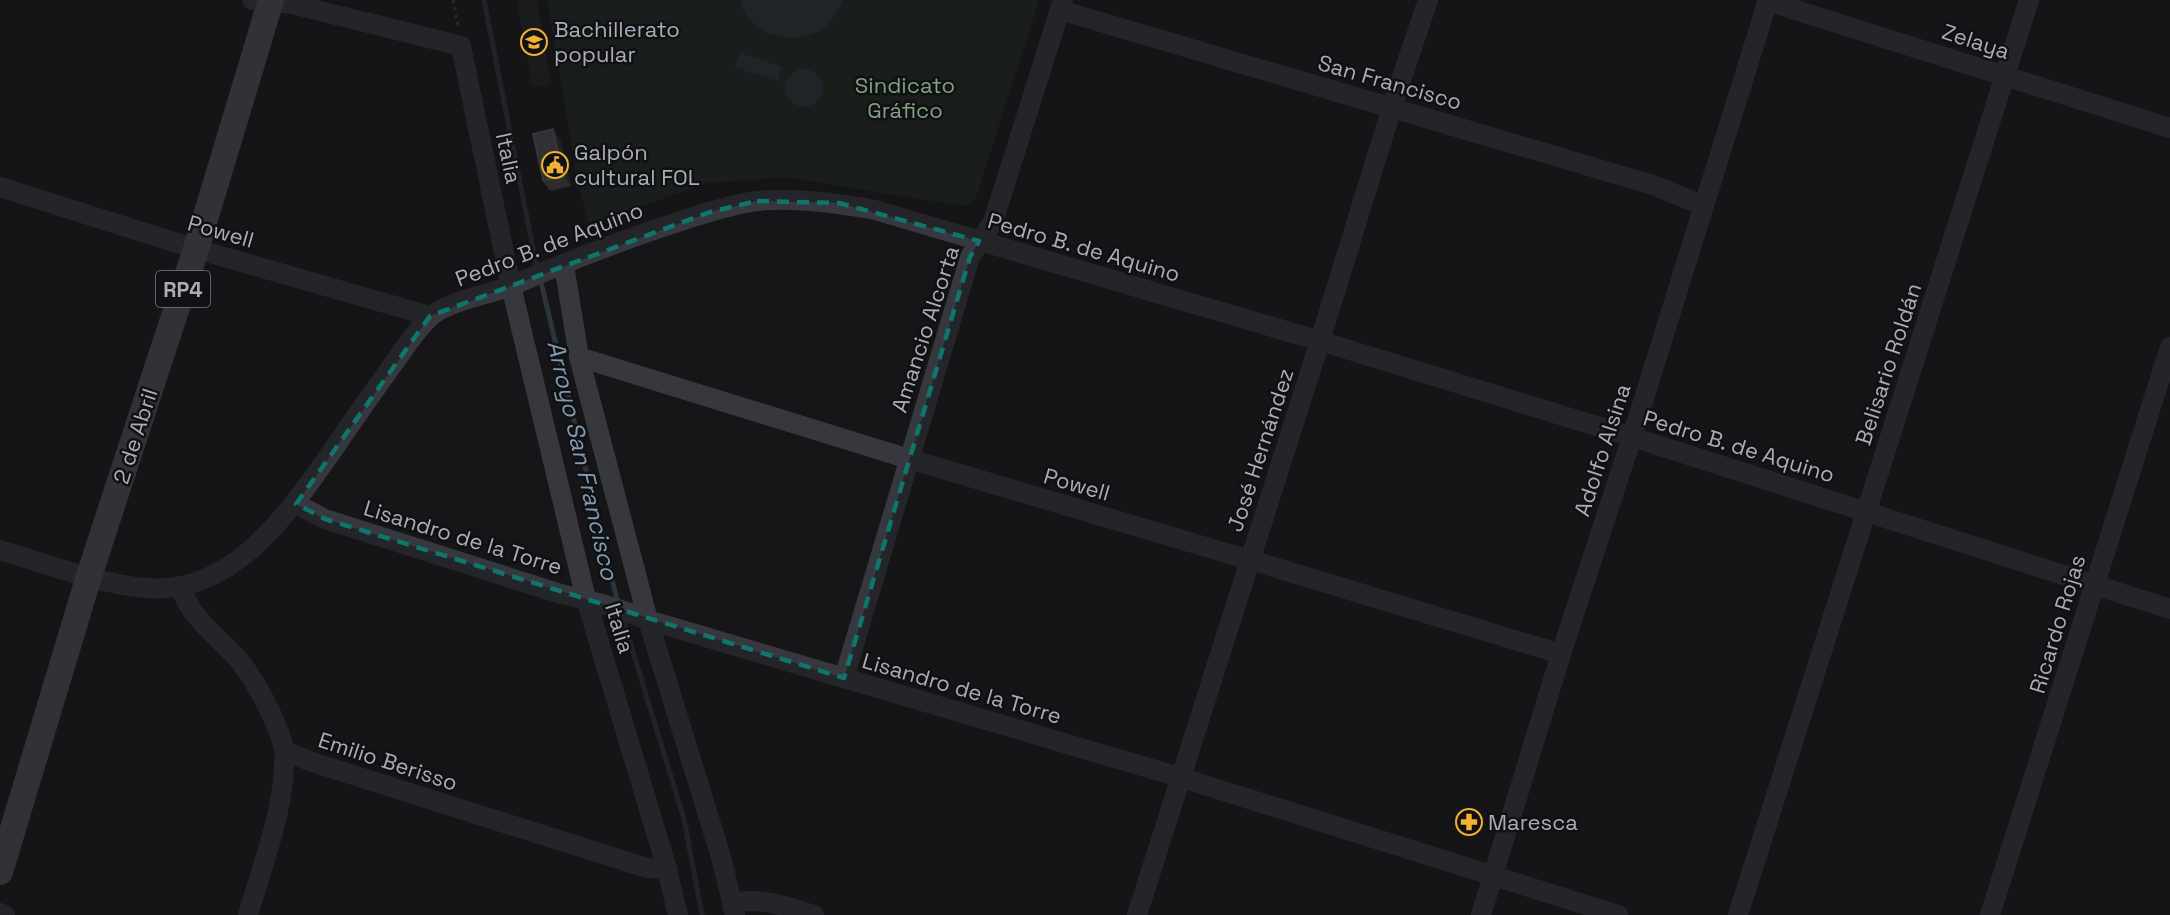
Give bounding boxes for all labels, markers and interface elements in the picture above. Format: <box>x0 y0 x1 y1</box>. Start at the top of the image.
place label: Bachillerato popular <box>554 15 680 68</box>
street label: Zelaya <box>1939 17 2014 65</box>
school or university icon: Bachillerato popular <box>519 27 549 57</box>
street label: San Francisco <box>1315 48 1465 116</box>
park label: Sindicato Gráfico <box>855 71 955 124</box>
street label: Italia <box>490 130 528 186</box>
place label: Galpón cultural FOL <box>574 138 700 191</box>
public building icon: Galpón cultural FOL <box>540 150 570 180</box>
street label: Pedro B. de Aquino <box>451 195 647 293</box>
street label: Pedro B. de Aquino <box>985 206 1183 288</box>
street label: Powell <box>185 208 257 254</box>
street label: Amancio Alcorta <box>885 242 965 416</box>
road number: RP4 <box>156 271 210 307</box>
street label: Belisario Roldán <box>1849 279 1927 449</box>
water label: Arroyo San Francisco <box>540 337 626 584</box>
street label: José Hernández <box>1220 365 1300 535</box>
street label: Adolfo Alsina <box>1567 380 1637 520</box>
street label: 2 de Abril <box>106 385 164 487</box>
street label: Pedro B. de Aquino <box>1640 404 1838 488</box>
street label: Powell <box>1041 461 1113 507</box>
street label: Lisandro de la Torre <box>360 494 566 580</box>
street label: Ricardo Rojas <box>2023 551 2091 697</box>
street label: Italia <box>599 599 641 657</box>
street label: Lisandro de la Torre <box>859 646 1065 730</box>
street label: Emilio Berisso <box>315 725 461 797</box>
pharmacy icon: Maresca <box>1454 807 1484 837</box>
place label: Maresca <box>1488 808 1578 836</box>

